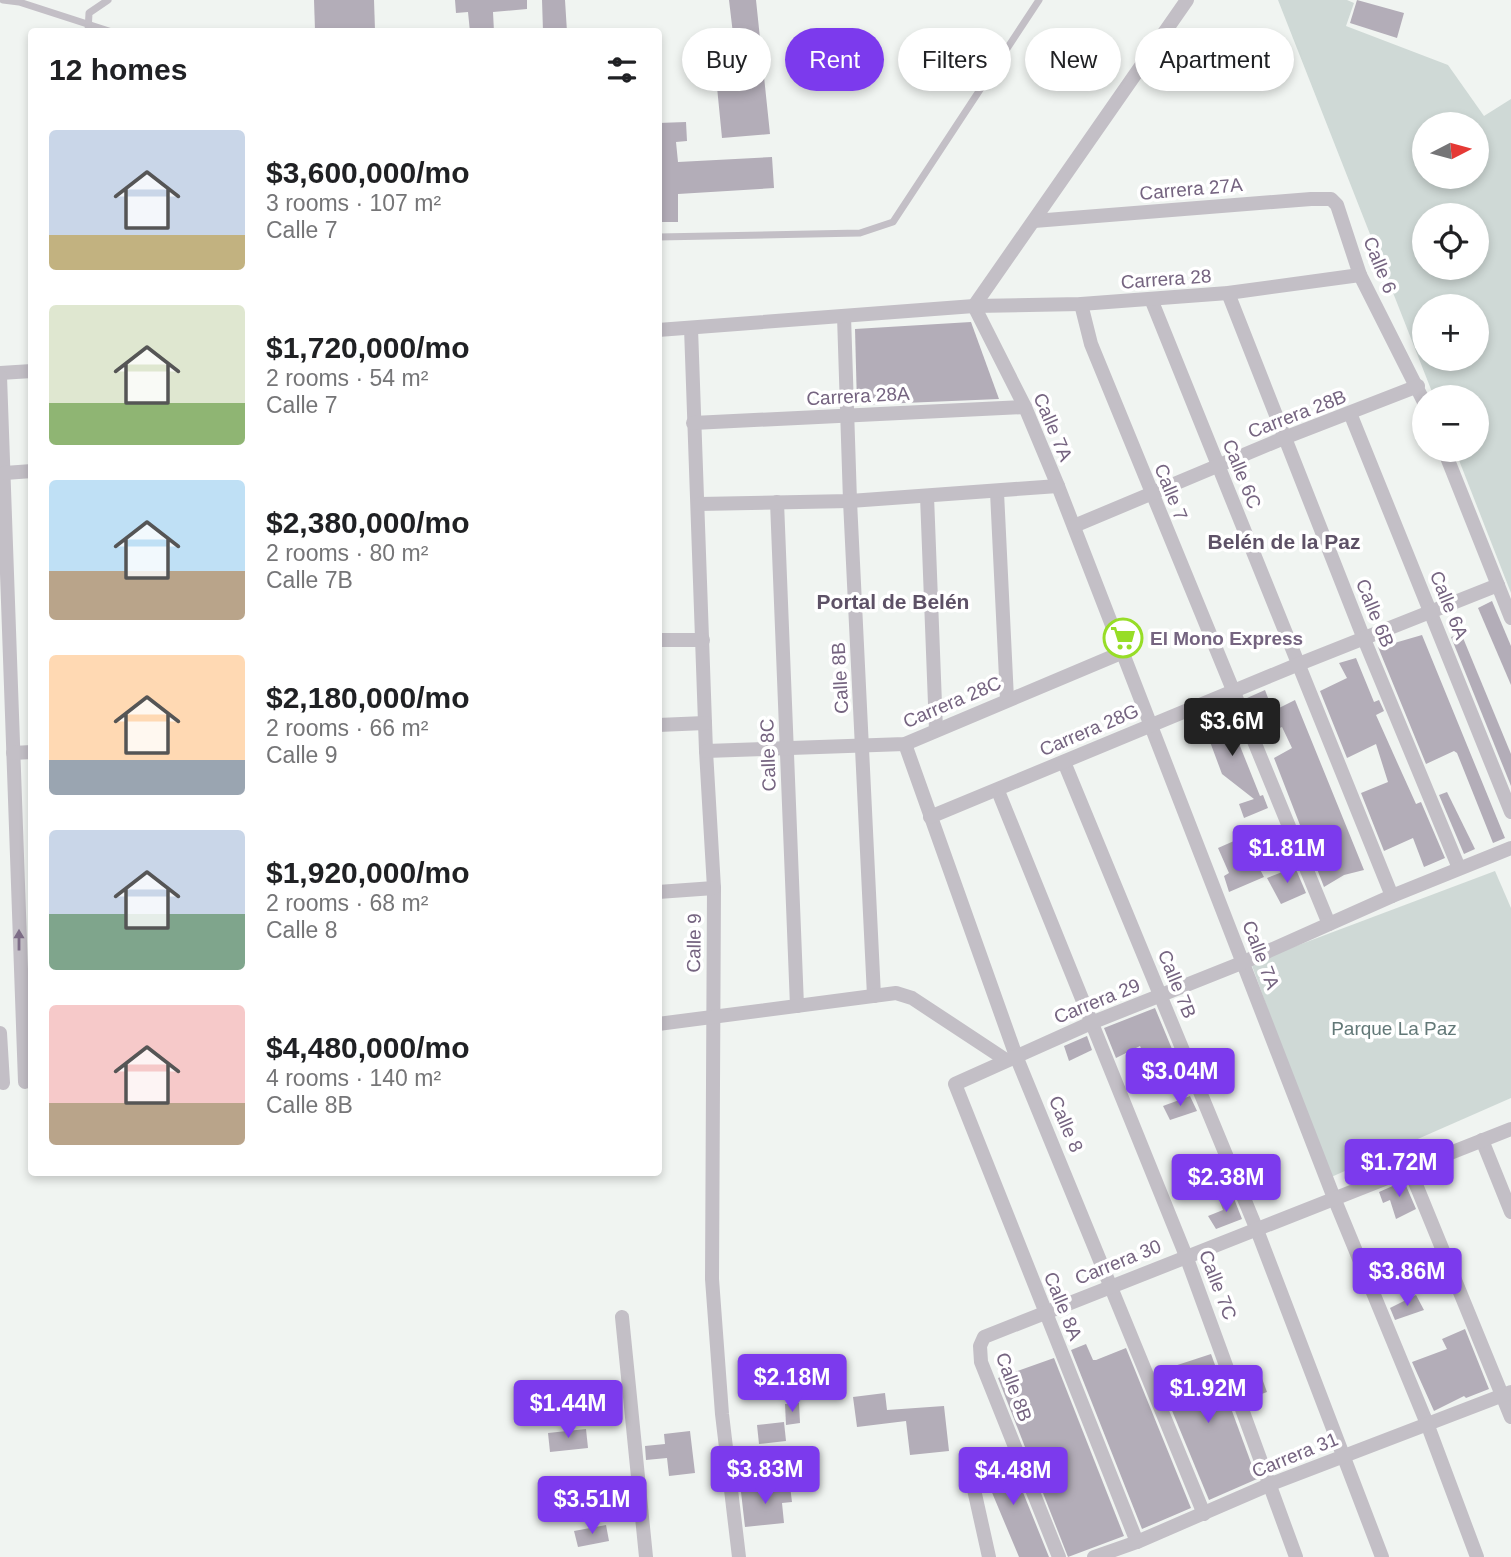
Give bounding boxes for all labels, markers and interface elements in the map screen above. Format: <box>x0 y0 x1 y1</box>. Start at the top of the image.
chip: Buy <box>682 28 771 91</box>
chip: Rent <box>785 28 884 91</box>
chip: Filters <box>898 28 1011 91</box>
chip: New <box>1025 28 1121 91</box>
chip: Apartment <box>1135 28 1294 91</box>
icon: filters <box>603 51 641 89</box>
text: 12 homes <box>49 53 187 86</box>
north arrow <box>1412 112 1489 189</box>
map controls <box>1412 112 1489 462</box>
text: $3,600,000/mo <box>266 156 469 189</box>
icon: home <box>105 158 189 242</box>
street label: Carrera 27A <box>1139 174 1244 204</box>
text: 3 rooms · 107 m² <box>266 190 441 216</box>
button: locate <box>1412 203 1489 280</box>
text: Calle 7 <box>266 217 338 243</box>
street label: Calle 6 <box>1359 234 1401 296</box>
street label: Carrera 28 <box>1120 265 1212 293</box>
button: + <box>1412 294 1489 371</box>
text: $1,720,000/mo <box>266 331 469 364</box>
icon: home <box>105 333 189 417</box>
text: 2 rooms · 54 m² <box>266 365 428 391</box>
street label: Carrera 28A <box>806 383 911 409</box>
button: − <box>1412 385 1489 462</box>
street label: Carrera 28B <box>1245 386 1349 442</box>
street label: Calle 7A <box>1029 390 1077 464</box>
text: Calle 7 <box>266 392 338 418</box>
street label: Calle 6C <box>1219 436 1265 512</box>
street label: Calle 7 <box>1150 461 1192 523</box>
text: $2,380,000/mo <box>266 506 469 539</box>
icon: home <box>105 508 189 592</box>
district label: Belén de la Paz <box>1208 530 1360 553</box>
text: 2 rooms · 80 m² <box>266 540 428 566</box>
text: Calle 7B <box>266 567 353 593</box>
street label: Calle 6A <box>1426 568 1472 643</box>
street label: Calle 6B <box>1352 576 1398 650</box>
district label: Portal de Belén <box>817 590 969 613</box>
supermarket icon: El Mono Express <box>1102 617 1144 659</box>
place label: El Mono Express <box>1150 628 1303 649</box>
street label: Calle 8B <box>828 642 852 714</box>
street label: Carrera 28C <box>900 672 1004 732</box>
text: $2,180,000/mo <box>266 681 469 714</box>
icon: home <box>105 683 189 767</box>
pin: $3.6M <box>1183 698 1281 758</box>
street label: Carrera 28G <box>1036 700 1142 760</box>
text: $3.6M <box>1200 708 1264 734</box>
text: 2 rooms · 66 m² <box>266 715 428 741</box>
street label: Calle 8C <box>756 718 780 792</box>
text: Calle 9 <box>266 742 338 768</box>
pin: $1.81M <box>1230 826 1344 885</box>
text: $1.81M <box>1249 835 1325 861</box>
text: $1,920,000/mo <box>266 856 469 889</box>
icon: home <box>105 858 189 942</box>
text: 2 rooms · 68 m² <box>266 890 428 916</box>
street label: Calle 9 <box>683 913 705 973</box>
text: Calle 8 <box>266 917 338 943</box>
street label: Calle 7A <box>1238 918 1284 993</box>
one-way arrow <box>13 929 25 951</box>
street label: Calle 7B <box>1154 947 1200 1021</box>
street label: Carrera 29 <box>1051 974 1143 1028</box>
park label: Parque La Paz <box>1331 1018 1457 1039</box>
text: $4,480,000/mo <box>266 1031 469 1064</box>
icon: home <box>105 1033 189 1117</box>
pin: $3.04M <box>1123 1048 1237 1108</box>
text: $3.04M <box>1142 1058 1218 1084</box>
text: 4 rooms · 140 m² <box>266 1065 441 1091</box>
text: Calle 8B <box>266 1092 353 1118</box>
street label: Calle 8 <box>1045 1093 1087 1155</box>
pin: $1.72M <box>1342 1140 1456 1199</box>
text: $1.72M <box>1361 1149 1437 1175</box>
pin: $2.38M <box>1169 1154 1283 1214</box>
text: $2.38M <box>1188 1164 1264 1190</box>
street label: Carrera 30 <box>1072 1235 1164 1289</box>
street label: Calle 7C <box>1195 1247 1241 1323</box>
pin: $3.86M <box>1350 1248 1464 1308</box>
text: $3.86M <box>1369 1258 1445 1284</box>
street label: Calle 8A <box>1040 1269 1086 1344</box>
street label: Calle 8B <box>992 1350 1036 1424</box>
pin: $2.18M <box>735 1354 849 1414</box>
text: $2.18M <box>754 1364 830 1390</box>
pin: $1.92M <box>1151 1366 1265 1425</box>
text: $1.92M <box>1170 1375 1246 1401</box>
pin: $1.44M <box>511 1380 625 1440</box>
text: $1.44M <box>530 1390 606 1416</box>
street label: Carrera 31 <box>1249 1428 1341 1482</box>
pin: $3.83M <box>708 1446 822 1506</box>
pin: $4.48M <box>956 1448 1070 1507</box>
text: $3.83M <box>727 1456 803 1482</box>
text: $4.48M <box>975 1457 1051 1483</box>
pin: $3.51M <box>535 1476 649 1536</box>
text: $3.51M <box>554 1486 630 1512</box>

